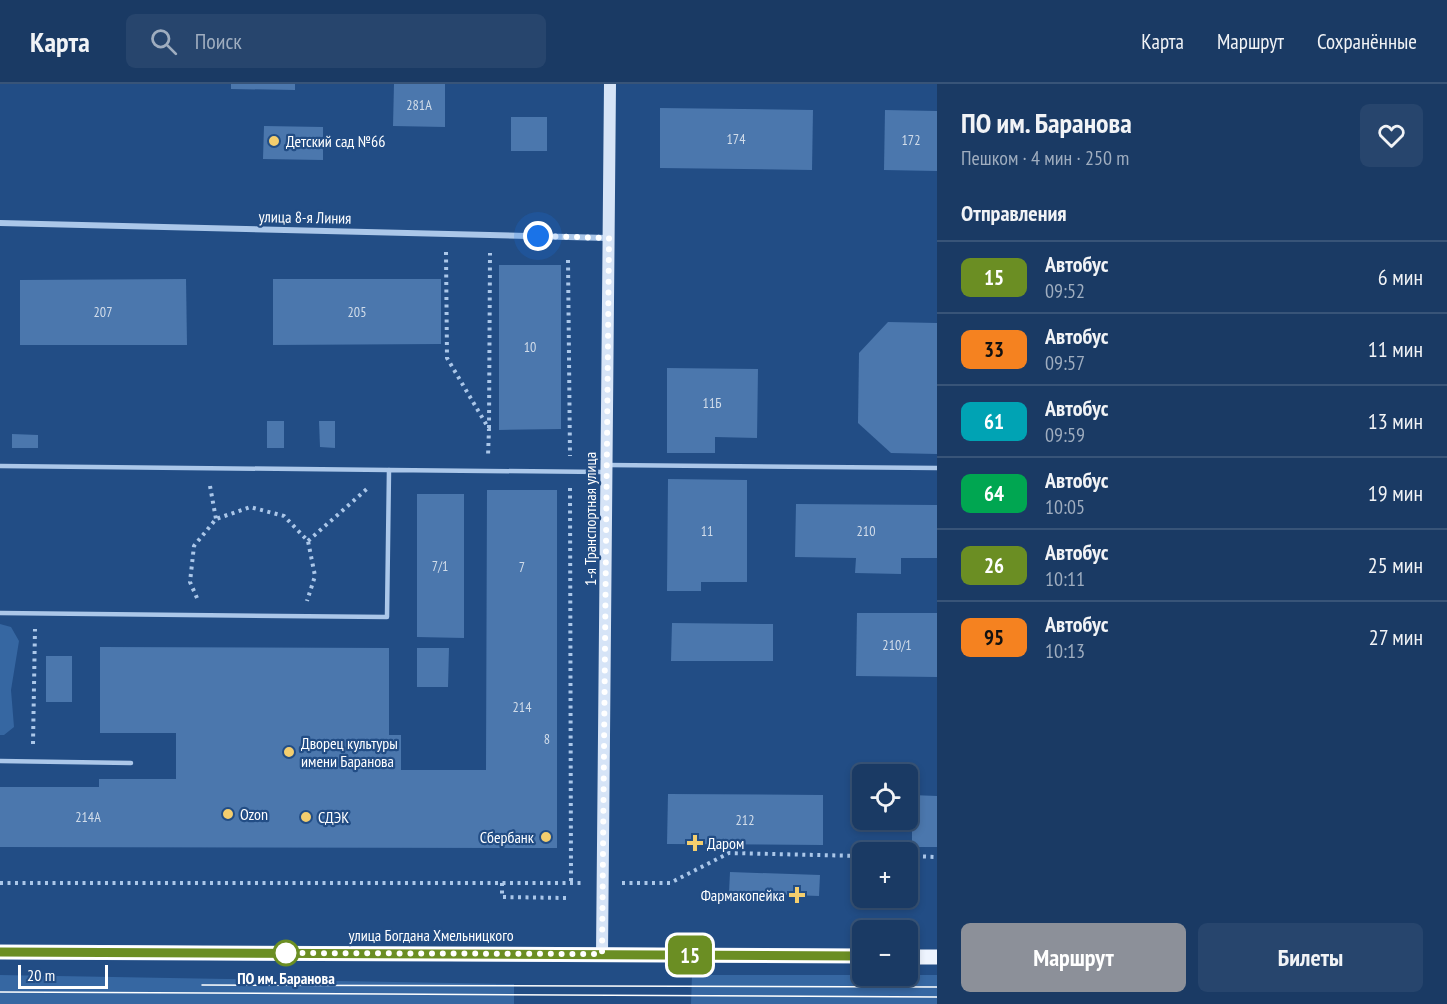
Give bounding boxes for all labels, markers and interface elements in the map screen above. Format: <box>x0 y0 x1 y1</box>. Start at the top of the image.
search box <box>126 14 546 68</box>
text: Карта <box>30 23 90 60</box>
icon: search <box>147 25 180 58</box>
text: Поиск <box>195 27 242 55</box>
text: Карта <box>1141 28 1184 55</box>
text: Маршрут <box>1217 28 1284 55</box>
text: Сохранённые <box>1317 28 1417 55</box>
house number: 281А <box>406 96 432 114</box>
text: ПО им. Баранова <box>961 104 1132 141</box>
button: heart <box>1360 104 1423 167</box>
house number: 174 <box>727 130 746 148</box>
place label: Детский сад №66 <box>286 131 385 151</box>
house number: 172 <box>902 131 920 149</box>
marker: Детский сад №66 <box>267 134 281 148</box>
text: Пешком · 4 мин · 250 m <box>961 145 1129 171</box>
text: Отправления <box>961 199 1067 227</box>
street label: улица 8-я Линия <box>258 206 352 228</box>
your location <box>523 221 553 251</box>
text: Автобус <box>1045 250 1108 278</box>
text: 6 мин <box>1378 263 1423 291</box>
text: 15 <box>984 264 1004 291</box>
text: 09:52 <box>1045 278 1085 304</box>
house number: 207 <box>94 303 112 321</box>
house number: 205 <box>348 303 366 321</box>
text: Автобус <box>1045 322 1108 350</box>
text: 11 мин <box>1368 335 1423 363</box>
text: 33 <box>984 336 1004 363</box>
house number: 10 <box>524 338 536 356</box>
text: 09:57 <box>1045 350 1085 376</box>
house number: 11Б <box>703 394 721 412</box>
text: Автобус <box>1045 394 1108 422</box>
text: 13 мин <box>1368 407 1423 435</box>
text: 61 <box>984 408 1004 435</box>
text: 09:59 <box>1045 422 1085 448</box>
street label: 1-я Транспортная улица <box>580 452 600 586</box>
text: Автобус <box>1045 466 1108 494</box>
text: 19 мин <box>1368 479 1423 507</box>
text: 64 <box>984 480 1004 507</box>
text: 10:05 <box>1045 494 1085 520</box>
house number: 11 <box>701 522 713 540</box>
house number: 210 <box>857 522 875 540</box>
text: Автобус <box>1045 538 1108 566</box>
text: 25 мин <box>1368 551 1423 579</box>
text: 26 <box>984 552 1004 579</box>
house number: 7/1 <box>432 557 448 575</box>
house number: 7 <box>519 558 525 576</box>
text: 10:11 <box>1045 566 1085 592</box>
text: Автобус <box>1045 610 1108 638</box>
text: 27 мин <box>1369 623 1423 651</box>
text: 95 <box>984 624 1004 651</box>
house number: 210/1 <box>882 636 912 654</box>
text: 10:13 <box>1045 638 1085 664</box>
house number: 214 <box>513 698 532 716</box>
house number: 8 <box>544 730 550 748</box>
place label: Дворец культуры имени Баранова <box>301 733 398 771</box>
marker: Дворец культуры имени Баранова <box>282 745 296 759</box>
map controls <box>852 764 918 986</box>
button: locate <box>852 764 918 830</box>
place label: Ozon <box>240 804 268 824</box>
marker: Ozon <box>221 807 235 821</box>
place label: СДЭК <box>318 807 349 827</box>
house number: 214А <box>75 808 101 826</box>
marker: СДЭК <box>299 810 313 824</box>
house number: 212 <box>736 811 754 829</box>
place label: Сбербанк <box>480 827 535 847</box>
marker: Сбербанк <box>539 830 553 844</box>
place label: Даром <box>707 833 744 853</box>
marker: Даром <box>688 836 702 850</box>
button: + <box>852 842 918 908</box>
place label: Фармакопейка <box>701 885 785 905</box>
marker: Фармакопейка <box>790 888 804 902</box>
button: − <box>852 920 918 986</box>
button: Маршрут <box>961 923 1186 992</box>
button: Билеты <box>1198 923 1423 992</box>
street label: улица Богдана Хмельницкого <box>348 925 514 945</box>
line badge: 15 <box>663 936 717 974</box>
marker: ПО им. Баранова <box>273 940 299 966</box>
text: 15 <box>680 942 700 969</box>
scale bar <box>18 962 108 990</box>
text: 20 m <box>27 965 55 985</box>
place label: ПО им. Баранова <box>237 968 335 988</box>

